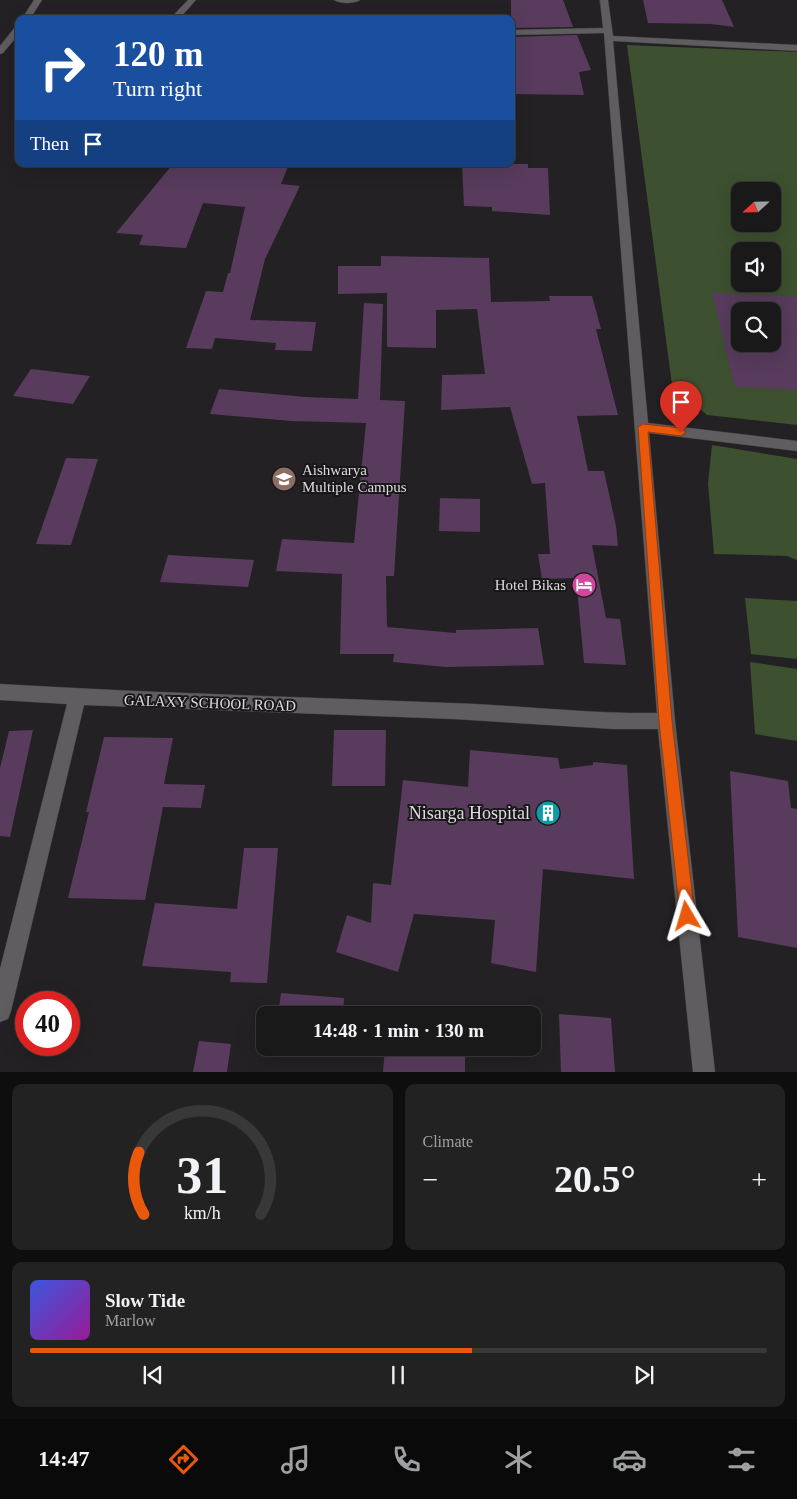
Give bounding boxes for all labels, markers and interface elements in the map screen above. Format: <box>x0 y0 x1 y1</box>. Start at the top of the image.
icon: right <box>30 35 95 100</box>
text: 120 m <box>113 35 203 74</box>
text: Turn right <box>113 76 202 101</box>
icon: arrive <box>79 130 107 158</box>
text: Then <box>30 133 69 154</box>
north arrow <box>731 182 781 232</box>
map controls <box>731 182 781 352</box>
button: sound <box>731 242 781 292</box>
button: search <box>731 302 781 352</box>
pin <box>660 381 702 432</box>
icon: arrive <box>667 388 695 416</box>
place label: Aishwarya Multiple Campus <box>302 462 407 495</box>
school or university icon: Aishwarya Multiple Campus <box>271 466 297 492</box>
hotel icon: Hotel Bikas <box>571 572 597 598</box>
place label: Hotel Bikas <box>495 577 566 593</box>
street label: GALAXY SCHOOL ROAD <box>124 692 296 714</box>
building icon: Nisarga Hospital <box>535 800 561 826</box>
place label: Nisarga Hospital <box>409 803 530 823</box>
position arrow <box>660 889 712 941</box>
speed limit sign: 40 <box>15 991 80 1056</box>
text: 14:48 · 1 min · 130 m <box>313 1020 484 1041</box>
text: Climate <box>423 1133 473 1150</box>
text: 31 <box>176 1147 228 1204</box>
text: 20.5° <box>554 1158 636 1200</box>
text: − <box>423 1164 438 1195</box>
text: + <box>751 1164 767 1195</box>
text: km/h <box>184 1203 221 1223</box>
text: Slow Tide <box>105 1290 185 1311</box>
text: Marlow <box>105 1312 156 1329</box>
icon: previous <box>139 1361 167 1389</box>
icon: pause <box>384 1361 412 1389</box>
icon: next <box>630 1361 658 1389</box>
icon: directions <box>166 1442 201 1477</box>
icon: music <box>278 1442 313 1477</box>
icon: phone <box>389 1442 424 1477</box>
icon: climate <box>501 1442 536 1477</box>
icon: car <box>612 1442 647 1477</box>
icon: filters <box>724 1442 759 1477</box>
text: 14:47 <box>38 1446 90 1471</box>

